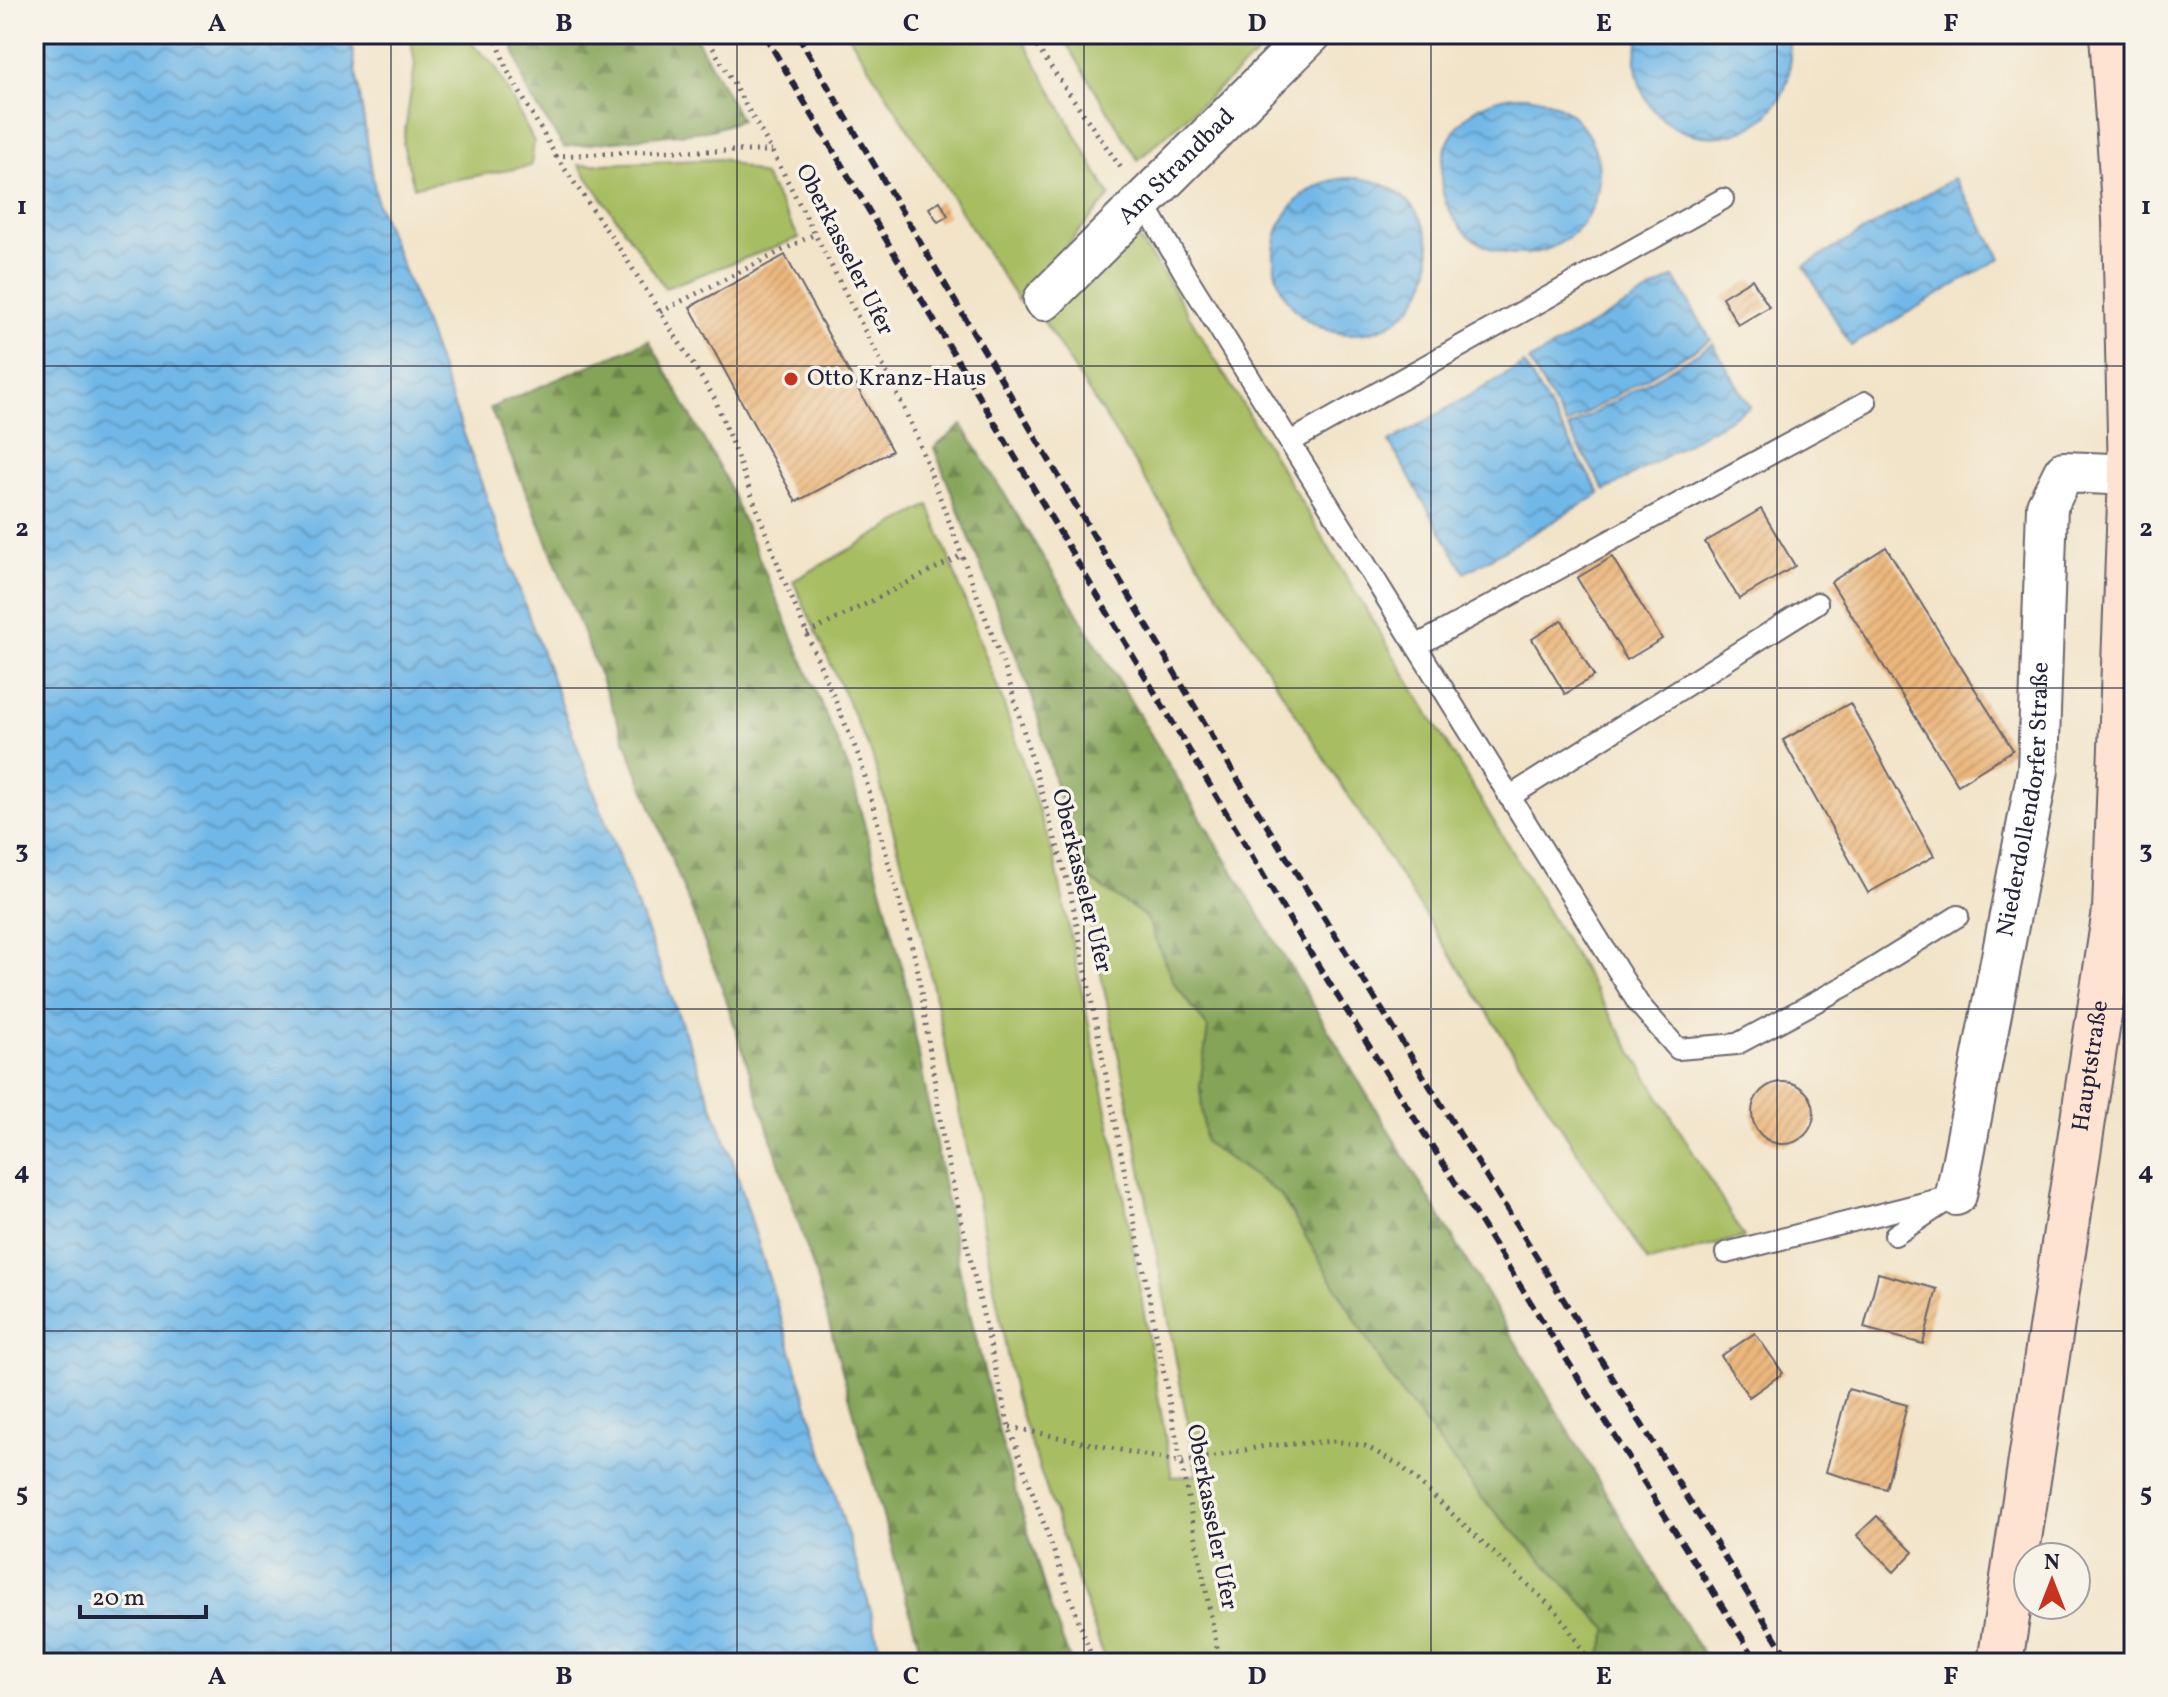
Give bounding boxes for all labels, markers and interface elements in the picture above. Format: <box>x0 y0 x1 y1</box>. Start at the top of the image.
text: A <box>208 6 227 42</box>
text: B <box>555 6 573 42</box>
text: C <box>903 6 919 42</box>
text: D <box>1247 6 1267 42</box>
text: E <box>1596 6 1612 42</box>
text: F <box>1943 6 1959 42</box>
street label: Am Strandbad <box>1111 101 1243 233</box>
street label: Oberkasseler Ufer <box>786 158 902 342</box>
text: 1 <box>17 189 27 225</box>
text: 1 <box>2141 189 2151 225</box>
place label: Otto Kranz-Haus <box>807 362 986 396</box>
marker: Otto Kranz-Haus <box>782 370 800 388</box>
text: 2 <box>15 511 29 547</box>
text: 2 <box>2139 511 2153 547</box>
street label: Niederdollendorfer Straße <box>1989 661 2059 940</box>
street label: Oberkasseler Ufer <box>1042 786 1120 976</box>
text: 3 <box>15 833 29 869</box>
text: 3 <box>2139 833 2153 869</box>
street label: Hauptstraße <box>2065 998 2118 1134</box>
text: 4 <box>14 1154 30 1190</box>
text: 4 <box>2138 1154 2154 1190</box>
street label: Oberkasseler Ufer <box>1176 1421 1246 1613</box>
text: 5 <box>16 1476 28 1512</box>
text: 5 <box>2140 1476 2152 1512</box>
north arrow <box>2012 1541 2092 1621</box>
text: N <box>2044 1548 2060 1579</box>
scale bar <box>80 1569 206 1619</box>
text: 20 m <box>92 1582 145 1616</box>
text: A <box>208 1659 227 1695</box>
text: B <box>555 1659 573 1695</box>
text: C <box>903 1659 919 1695</box>
text: D <box>1247 1659 1267 1695</box>
text: E <box>1596 1659 1612 1695</box>
text: F <box>1943 1659 1959 1695</box>

